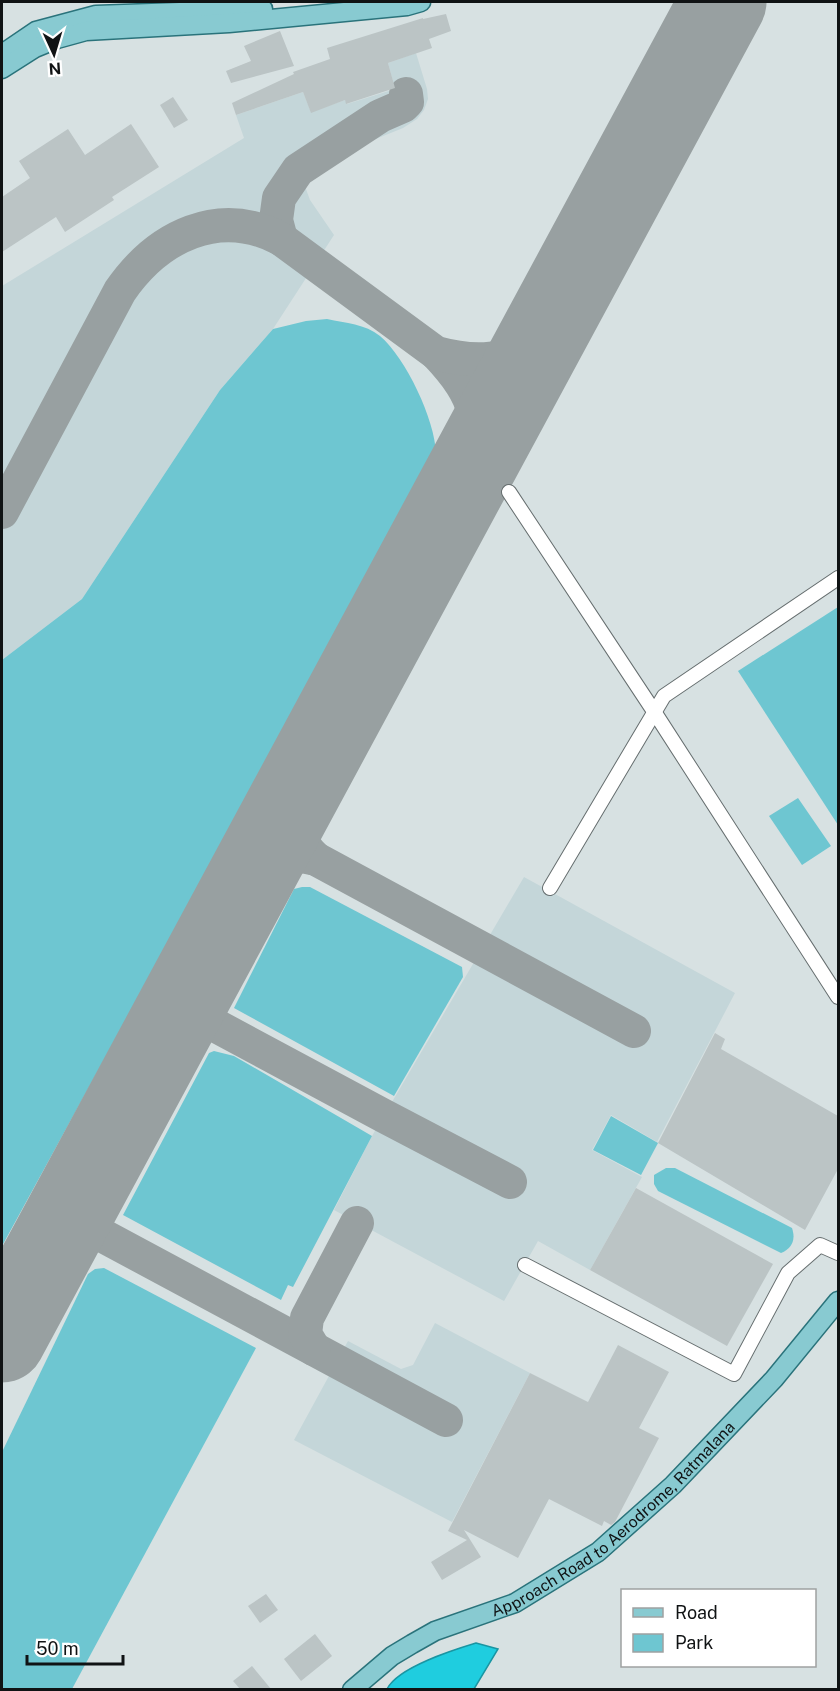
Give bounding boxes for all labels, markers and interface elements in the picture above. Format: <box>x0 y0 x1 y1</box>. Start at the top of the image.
north arrow <box>24 24 84 84</box>
text: N <box>48 59 62 78</box>
street label: Approach Road to Aerodrome, Ratmalana <box>484 1413 738 1617</box>
legend <box>621 1589 816 1667</box>
scale bar <box>27 1628 123 1666</box>
text: Park <box>675 1632 713 1653</box>
text: 50 m <box>36 1638 79 1659</box>

